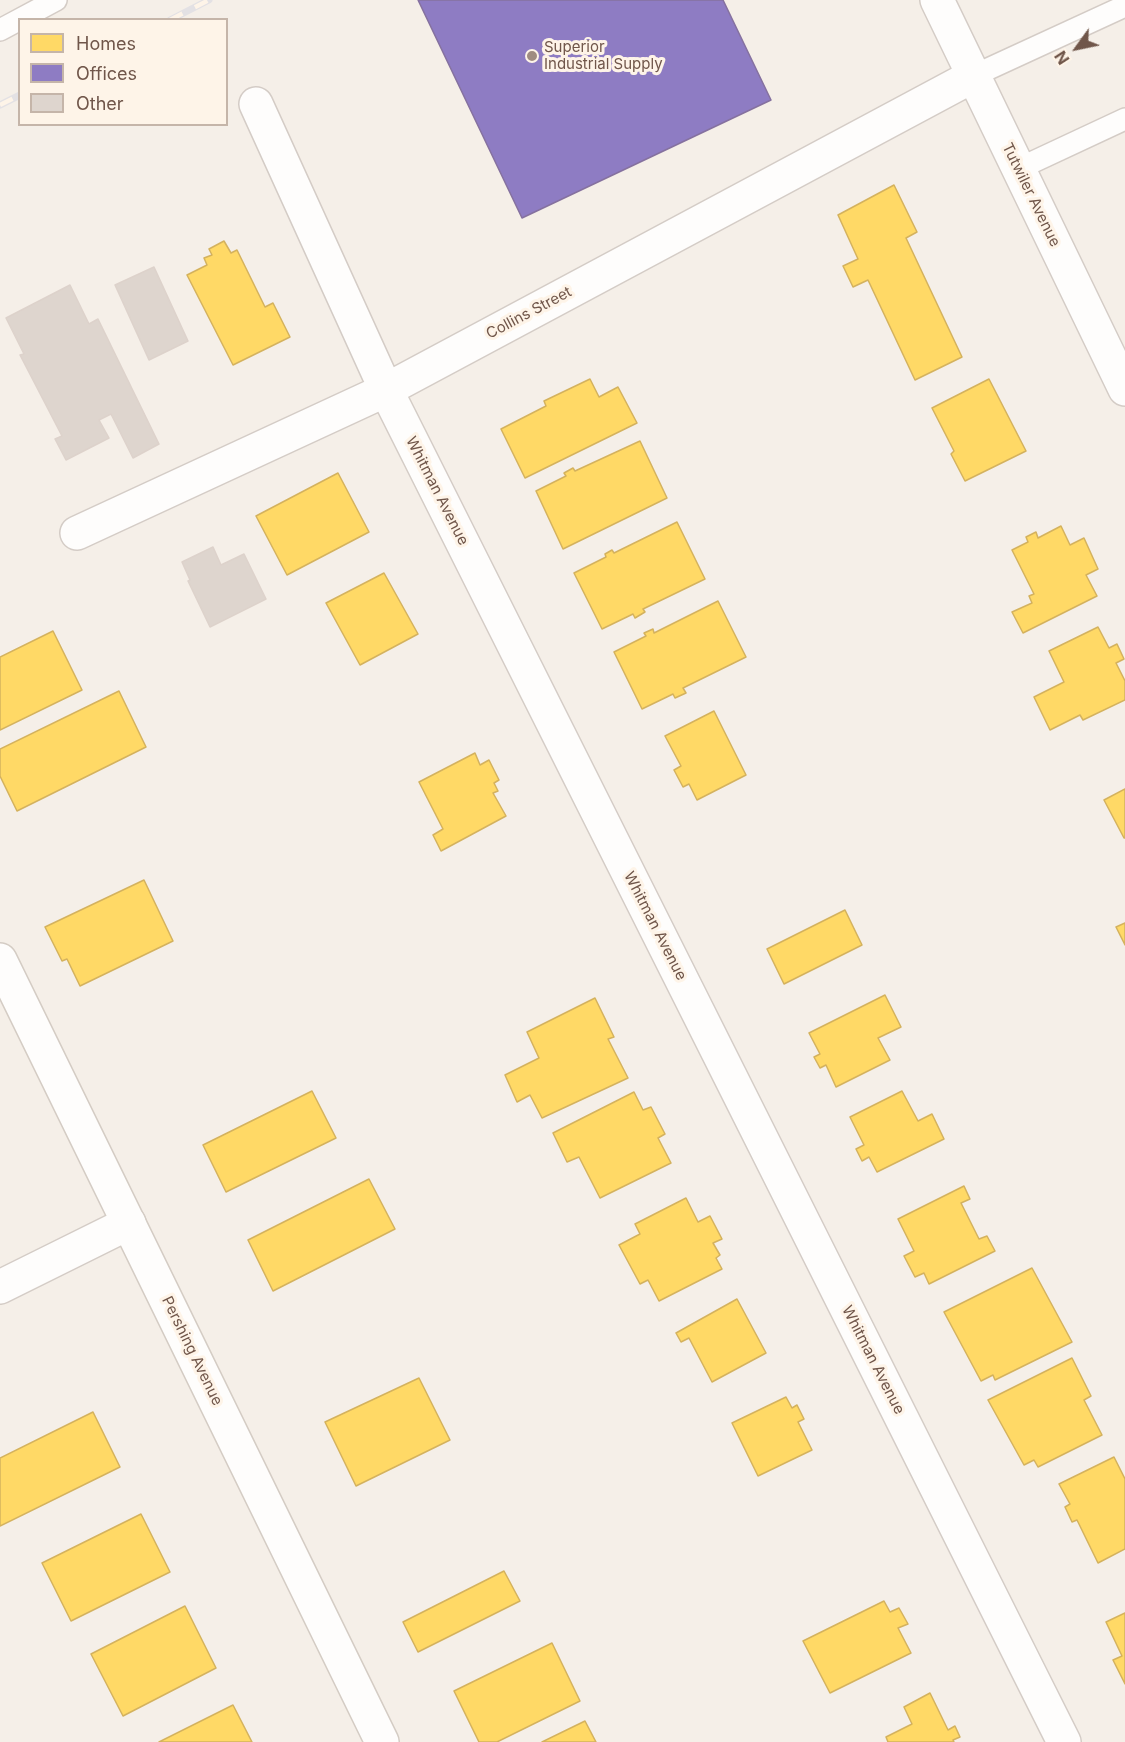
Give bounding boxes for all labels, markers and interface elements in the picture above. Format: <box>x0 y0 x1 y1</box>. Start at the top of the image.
legend <box>18 18 228 126</box>
north arrow <box>1047 18 1107 78</box>
text: Homes <box>76 33 136 54</box>
place label: Superior Industrial Supply <box>544 38 663 73</box>
text: N <box>1050 47 1074 68</box>
marker: Superior Industrial Supply <box>525 49 539 63</box>
text: Offices <box>76 63 137 84</box>
text: Other <box>76 93 124 114</box>
street label: Tutwiler Avenue <box>998 140 1064 250</box>
street label: Collins Street <box>483 283 575 343</box>
street label: Whitman Avenue <box>402 434 472 548</box>
street label: Whitman Avenue <box>620 869 690 983</box>
street label: Pershing Avenue <box>158 1293 226 1409</box>
street label: Whitman Avenue <box>838 1303 908 1417</box>

